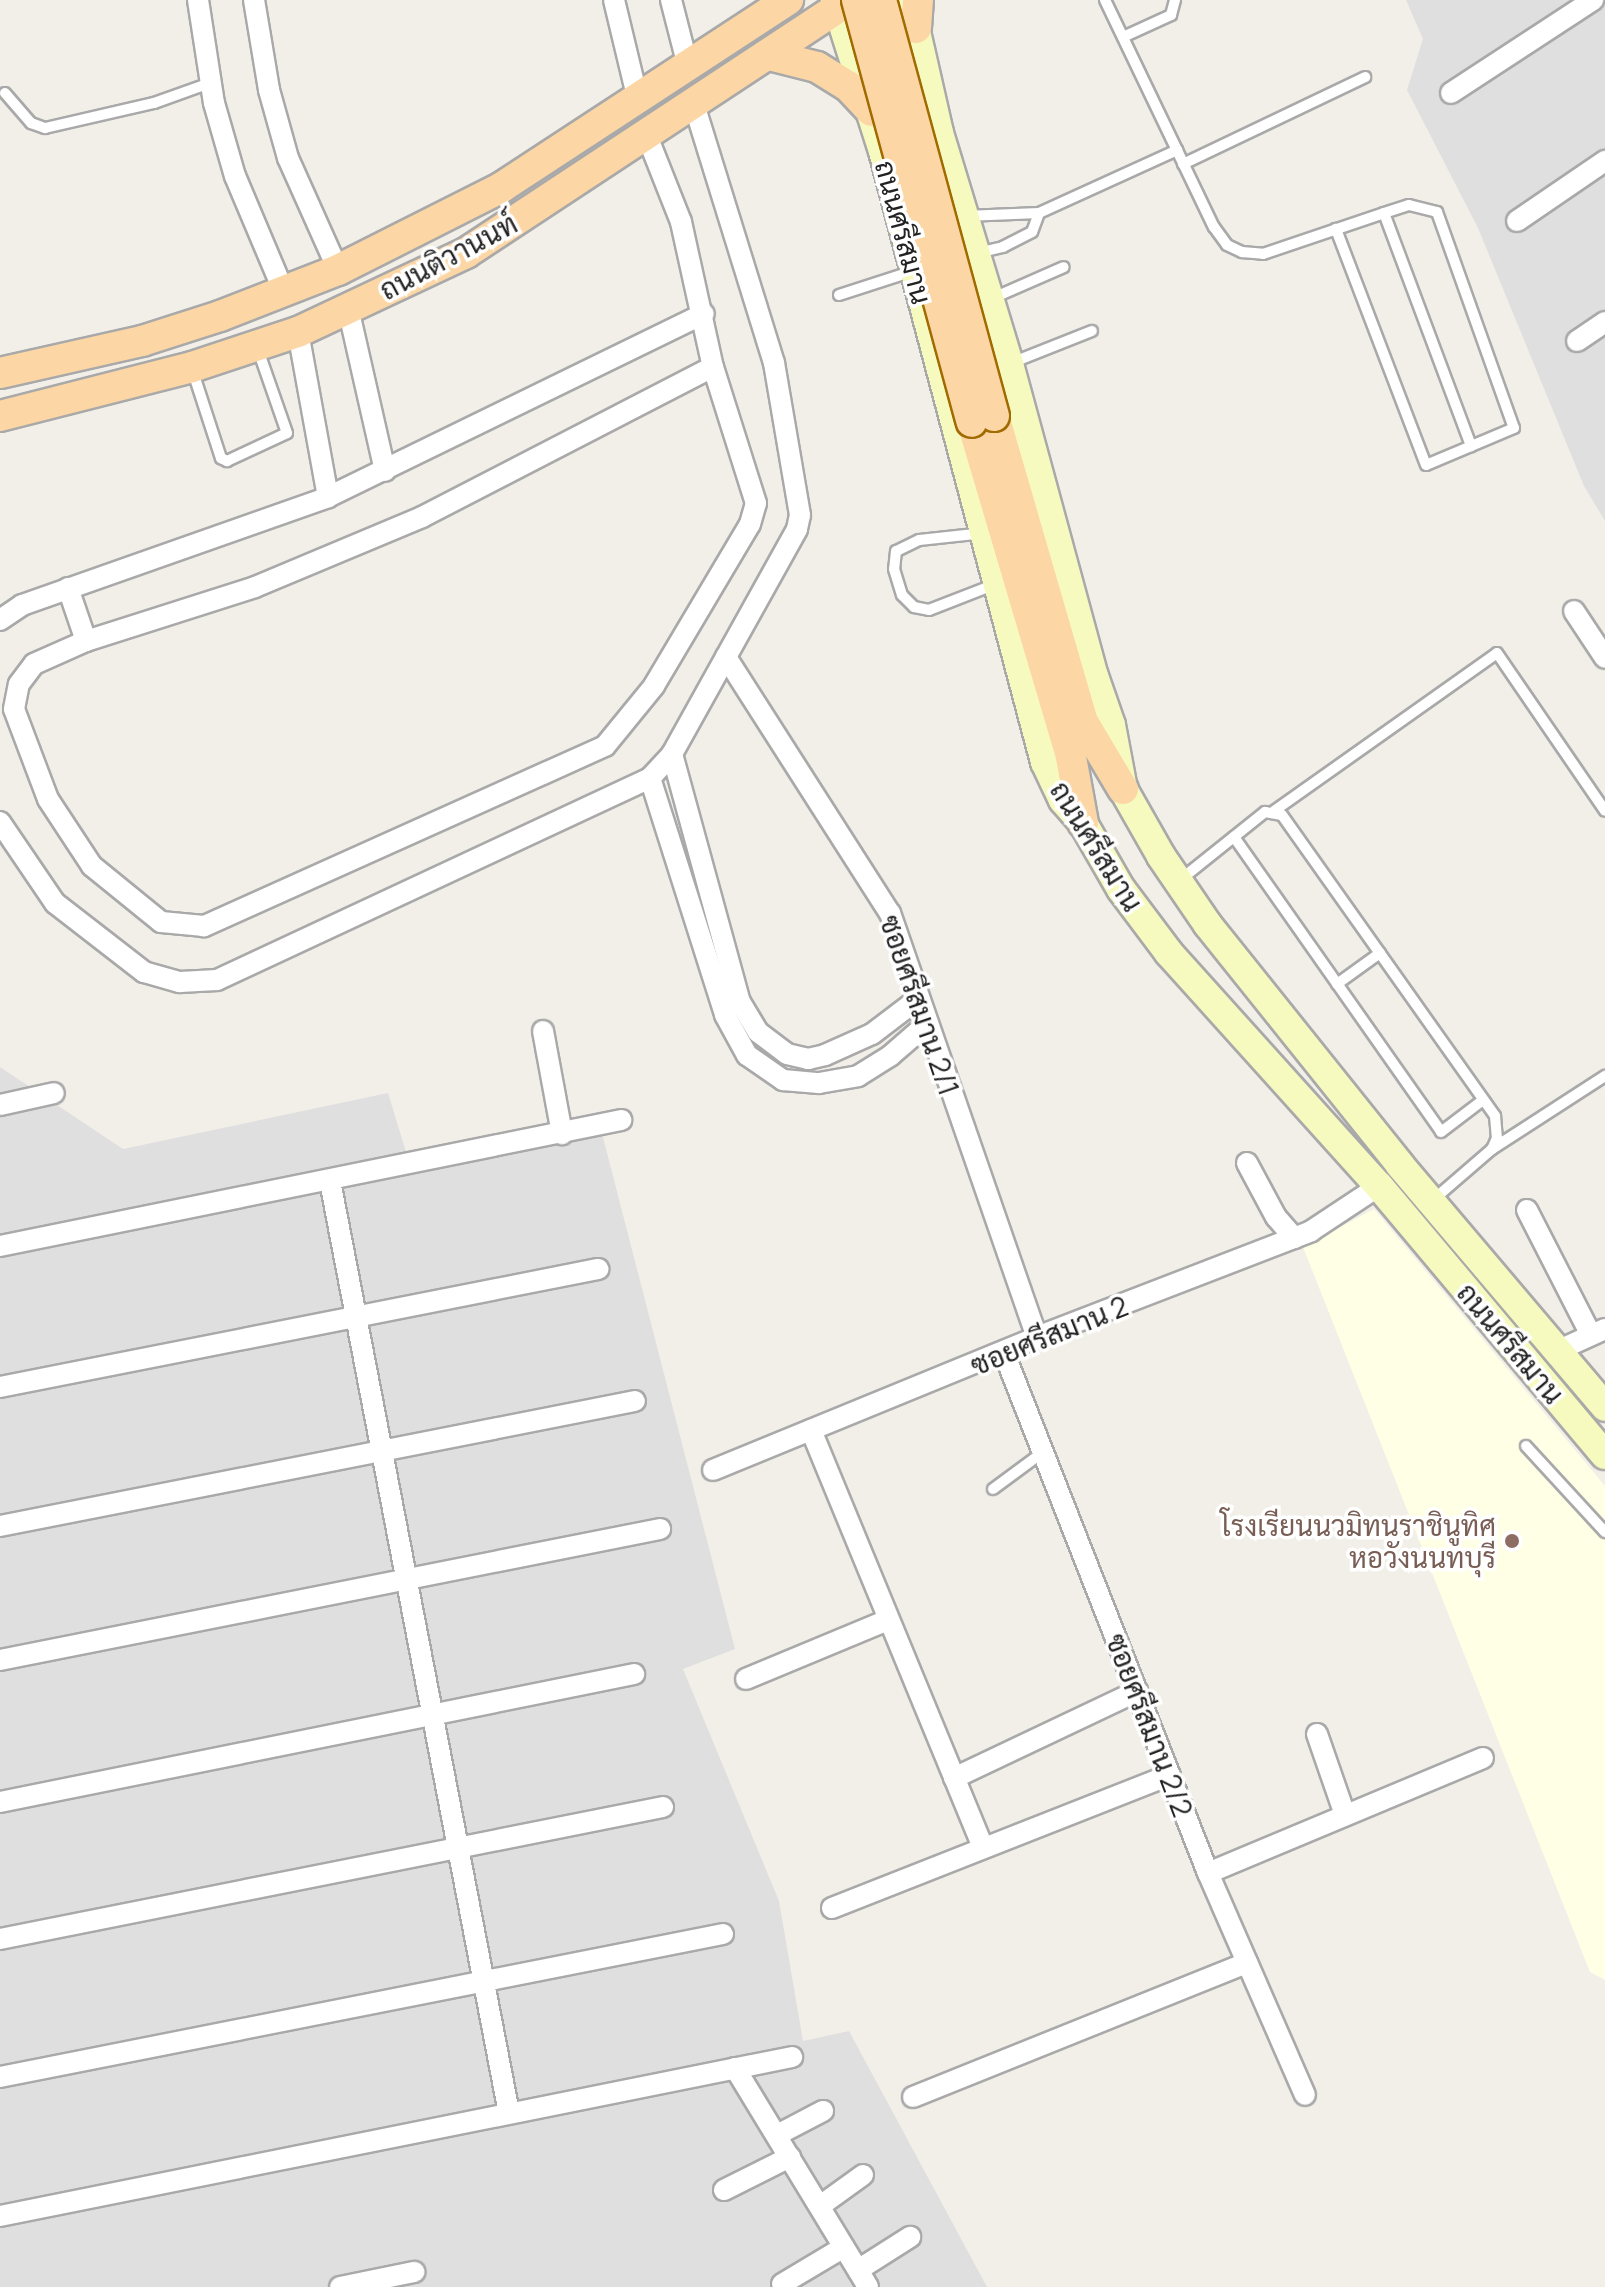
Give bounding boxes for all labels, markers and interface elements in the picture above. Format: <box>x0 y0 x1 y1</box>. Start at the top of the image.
street label: ถนนศรีสมาน <box>869 157 939 307</box>
street label: ถนนติวานนท์ <box>373 206 523 306</box>
street label: ถนนศรีสมาน <box>1044 775 1150 917</box>
street label: ซอยศรีสมาน 2/1 <box>873 911 967 1099</box>
street label: ถนนศรีสมาน <box>1451 1276 1571 1410</box>
street label: ซอยศรีสมาน 2 <box>966 1288 1132 1382</box>
place label: โรงเรียนนวมิทนราชินูทิศ หอวังนนทบุรี <box>1220 1508 1496 1574</box>
marker: โรงเรียนนวมิทนราชินูทิศ หอวังนนทบุรี <box>1503 1532 1521 1550</box>
street label: ซอยศรีสมาน 2/2 <box>1100 1629 1200 1821</box>

